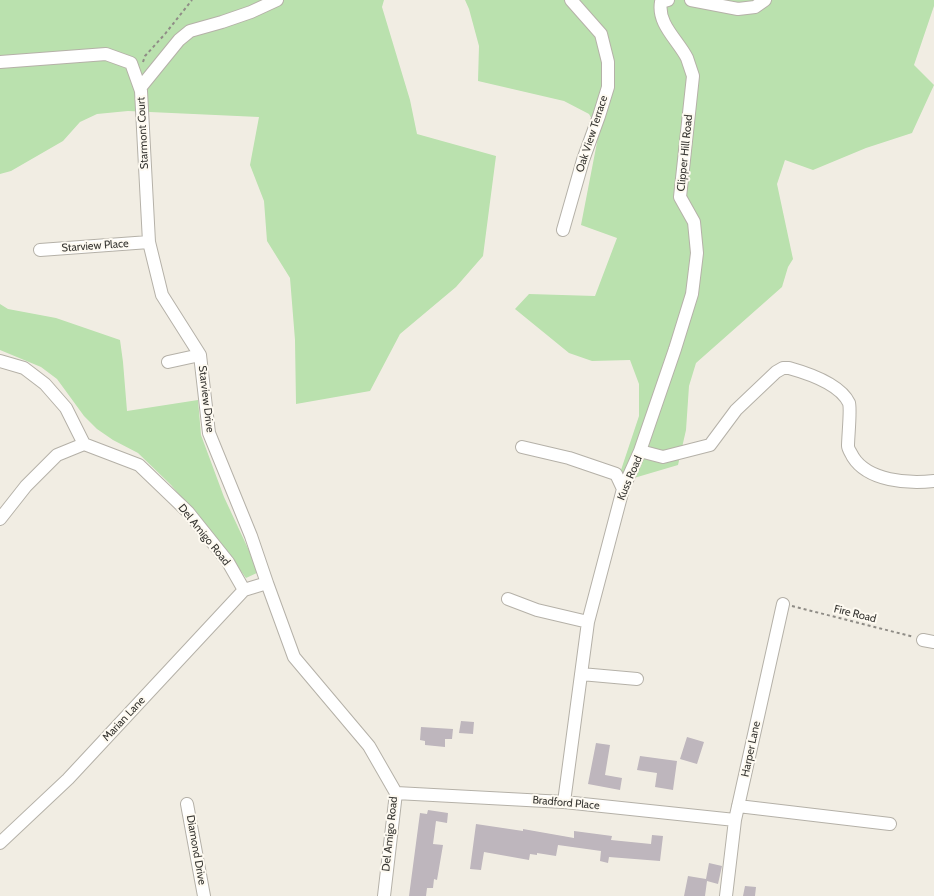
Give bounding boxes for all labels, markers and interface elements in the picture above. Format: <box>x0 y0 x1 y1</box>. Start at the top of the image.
street label: Oak View Terrace <box>573 94 611 174</box>
street label: Starmont Court <box>135 97 151 169</box>
street label: Clipper Hill Road <box>674 114 696 192</box>
street label: Starview Place <box>61 237 129 255</box>
street label: Starview Drive <box>195 365 217 433</box>
street label: Kuss Road <box>615 454 645 502</box>
street label: Del Amigo Road <box>175 502 233 568</box>
street label: Fire Road <box>832 602 878 626</box>
street label: Marian Lane <box>100 694 148 744</box>
street label: Harper Lane <box>739 720 763 778</box>
street label: Bradford Place <box>532 793 600 813</box>
street label: Del Amigo Road <box>380 796 400 872</box>
street label: Diamond Drive <box>183 814 209 886</box>

